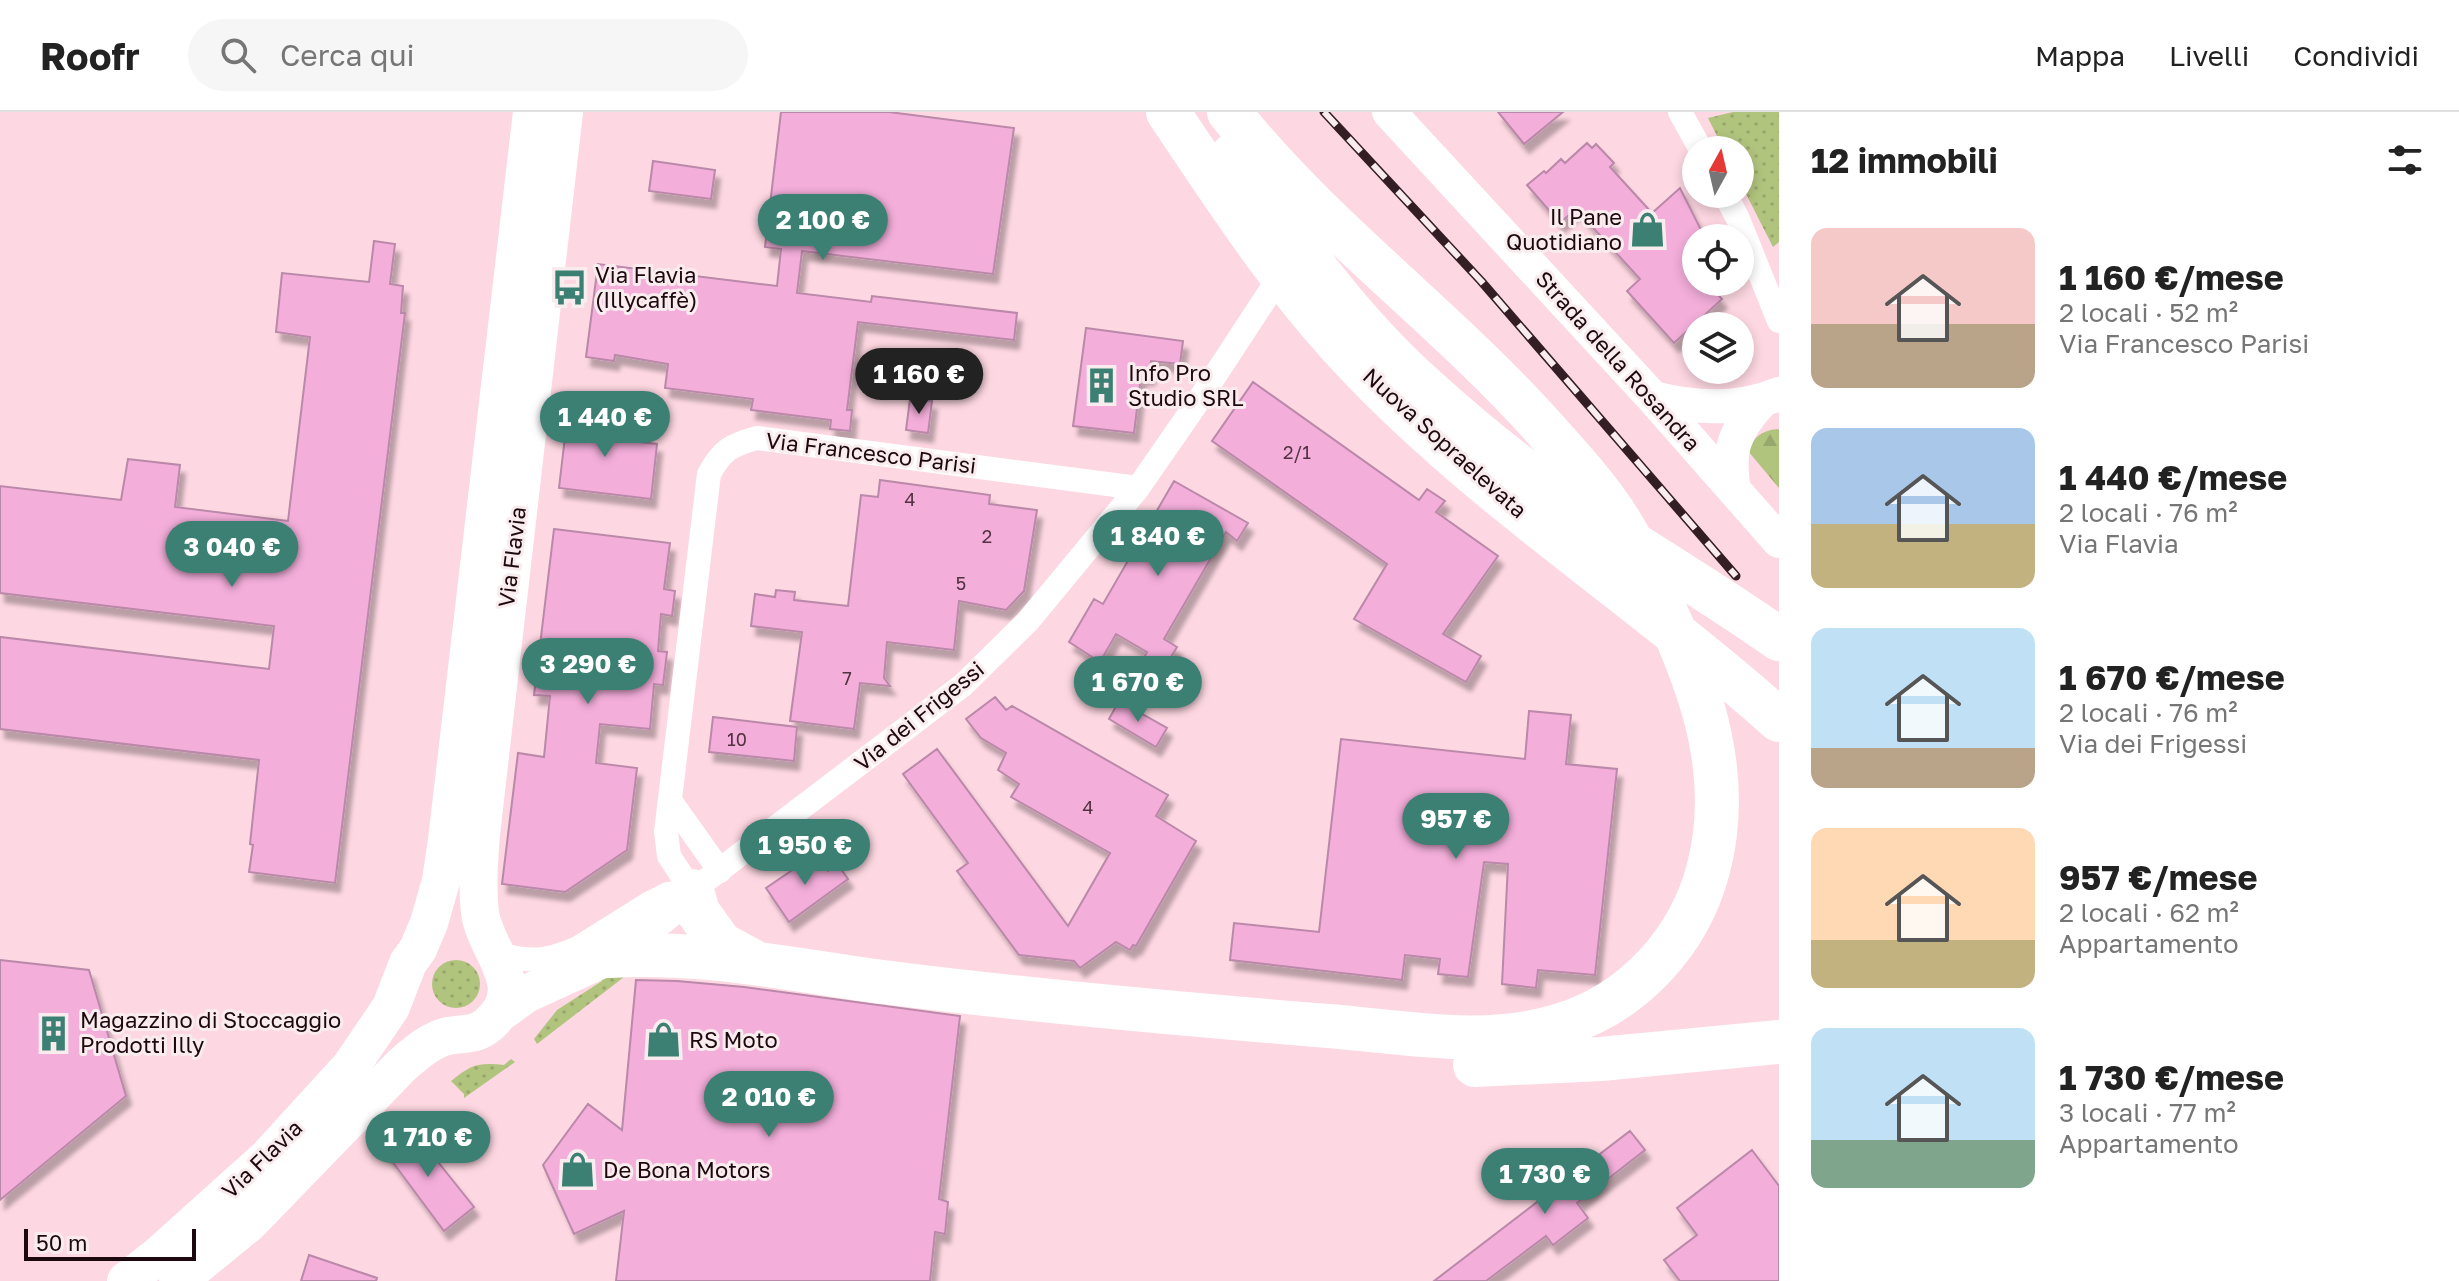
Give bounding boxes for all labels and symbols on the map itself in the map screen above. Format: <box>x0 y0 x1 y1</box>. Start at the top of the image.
north arrow <box>1682 136 1754 208</box>
pin: 2 100 € <box>749 194 897 262</box>
place label: Il Pane Quotidiano <box>1506 203 1622 255</box>
shop icon: Il Pane Quotidiano <box>1629 211 1667 249</box>
place label: Via Flavia (Illycaffè) <box>595 261 697 313</box>
street label: Strada della Rosandra <box>1530 265 1706 456</box>
bus stop icon: Via Flavia (Illycaffè) <box>550 269 588 307</box>
pin: 1 160 € <box>845 348 993 416</box>
place label: Info Pro Studio SRL <box>1128 359 1244 411</box>
street label: Nuova Sopraelevata <box>1358 362 1533 523</box>
building icon: Info Pro Studio SRL <box>1083 367 1121 405</box>
pin: 1 440 € <box>531 391 679 459</box>
street label: Via Francesco Parisi <box>764 426 978 479</box>
house number: 2/1 <box>1283 441 1311 463</box>
house number: 4 <box>905 488 916 510</box>
street label: Via Flavia <box>492 505 531 609</box>
pin: 1 840 € <box>1084 510 1232 578</box>
pin: 3 040 € <box>158 521 306 589</box>
house number: 2 <box>982 525 992 547</box>
house number: 5 <box>956 572 966 594</box>
pin: 3 290 € <box>514 638 662 706</box>
street label: Via dei Frigessi <box>848 655 989 776</box>
pin: 1 670 € <box>1064 656 1212 724</box>
house number: 7 <box>842 667 852 689</box>
house number: 10 <box>727 728 747 750</box>
pin: 957 € <box>1400 793 1512 861</box>
house number: 4 <box>1083 796 1094 818</box>
pin: 1 950 € <box>731 819 879 887</box>
place label: Magazzino di Stoccaggio Prodotti Illy <box>80 1006 341 1058</box>
building icon: Magazzino di Stoccaggio Prodotti Illy <box>35 1014 73 1052</box>
shop icon: RS Moto <box>644 1021 682 1059</box>
place label: RS Moto <box>689 1026 778 1053</box>
pin: 2 010 € <box>695 1071 843 1139</box>
pin: 1 710 € <box>354 1111 502 1179</box>
street label: Via Flavia <box>216 1114 307 1204</box>
pin: 1 730 € <box>1471 1148 1619 1216</box>
shop icon: De Bona Motors <box>558 1151 596 1189</box>
place label: De Bona Motors <box>603 1156 770 1183</box>
scale bar <box>24 1225 196 1261</box>

